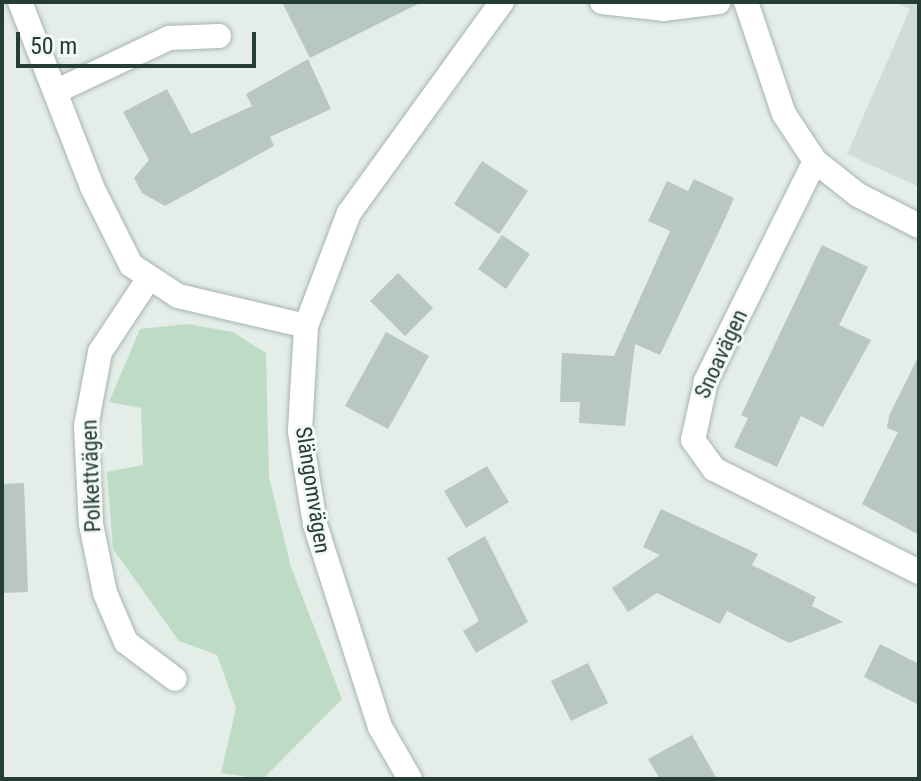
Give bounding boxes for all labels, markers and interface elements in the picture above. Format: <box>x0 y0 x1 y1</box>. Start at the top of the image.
scale bar <box>20 16 260 66</box>
text: 50 m <box>30 32 77 60</box>
street label: Snoavägen <box>689 305 753 403</box>
street label: Polkettvägen <box>76 419 106 533</box>
street label: Slängomvägen <box>290 425 336 555</box>

